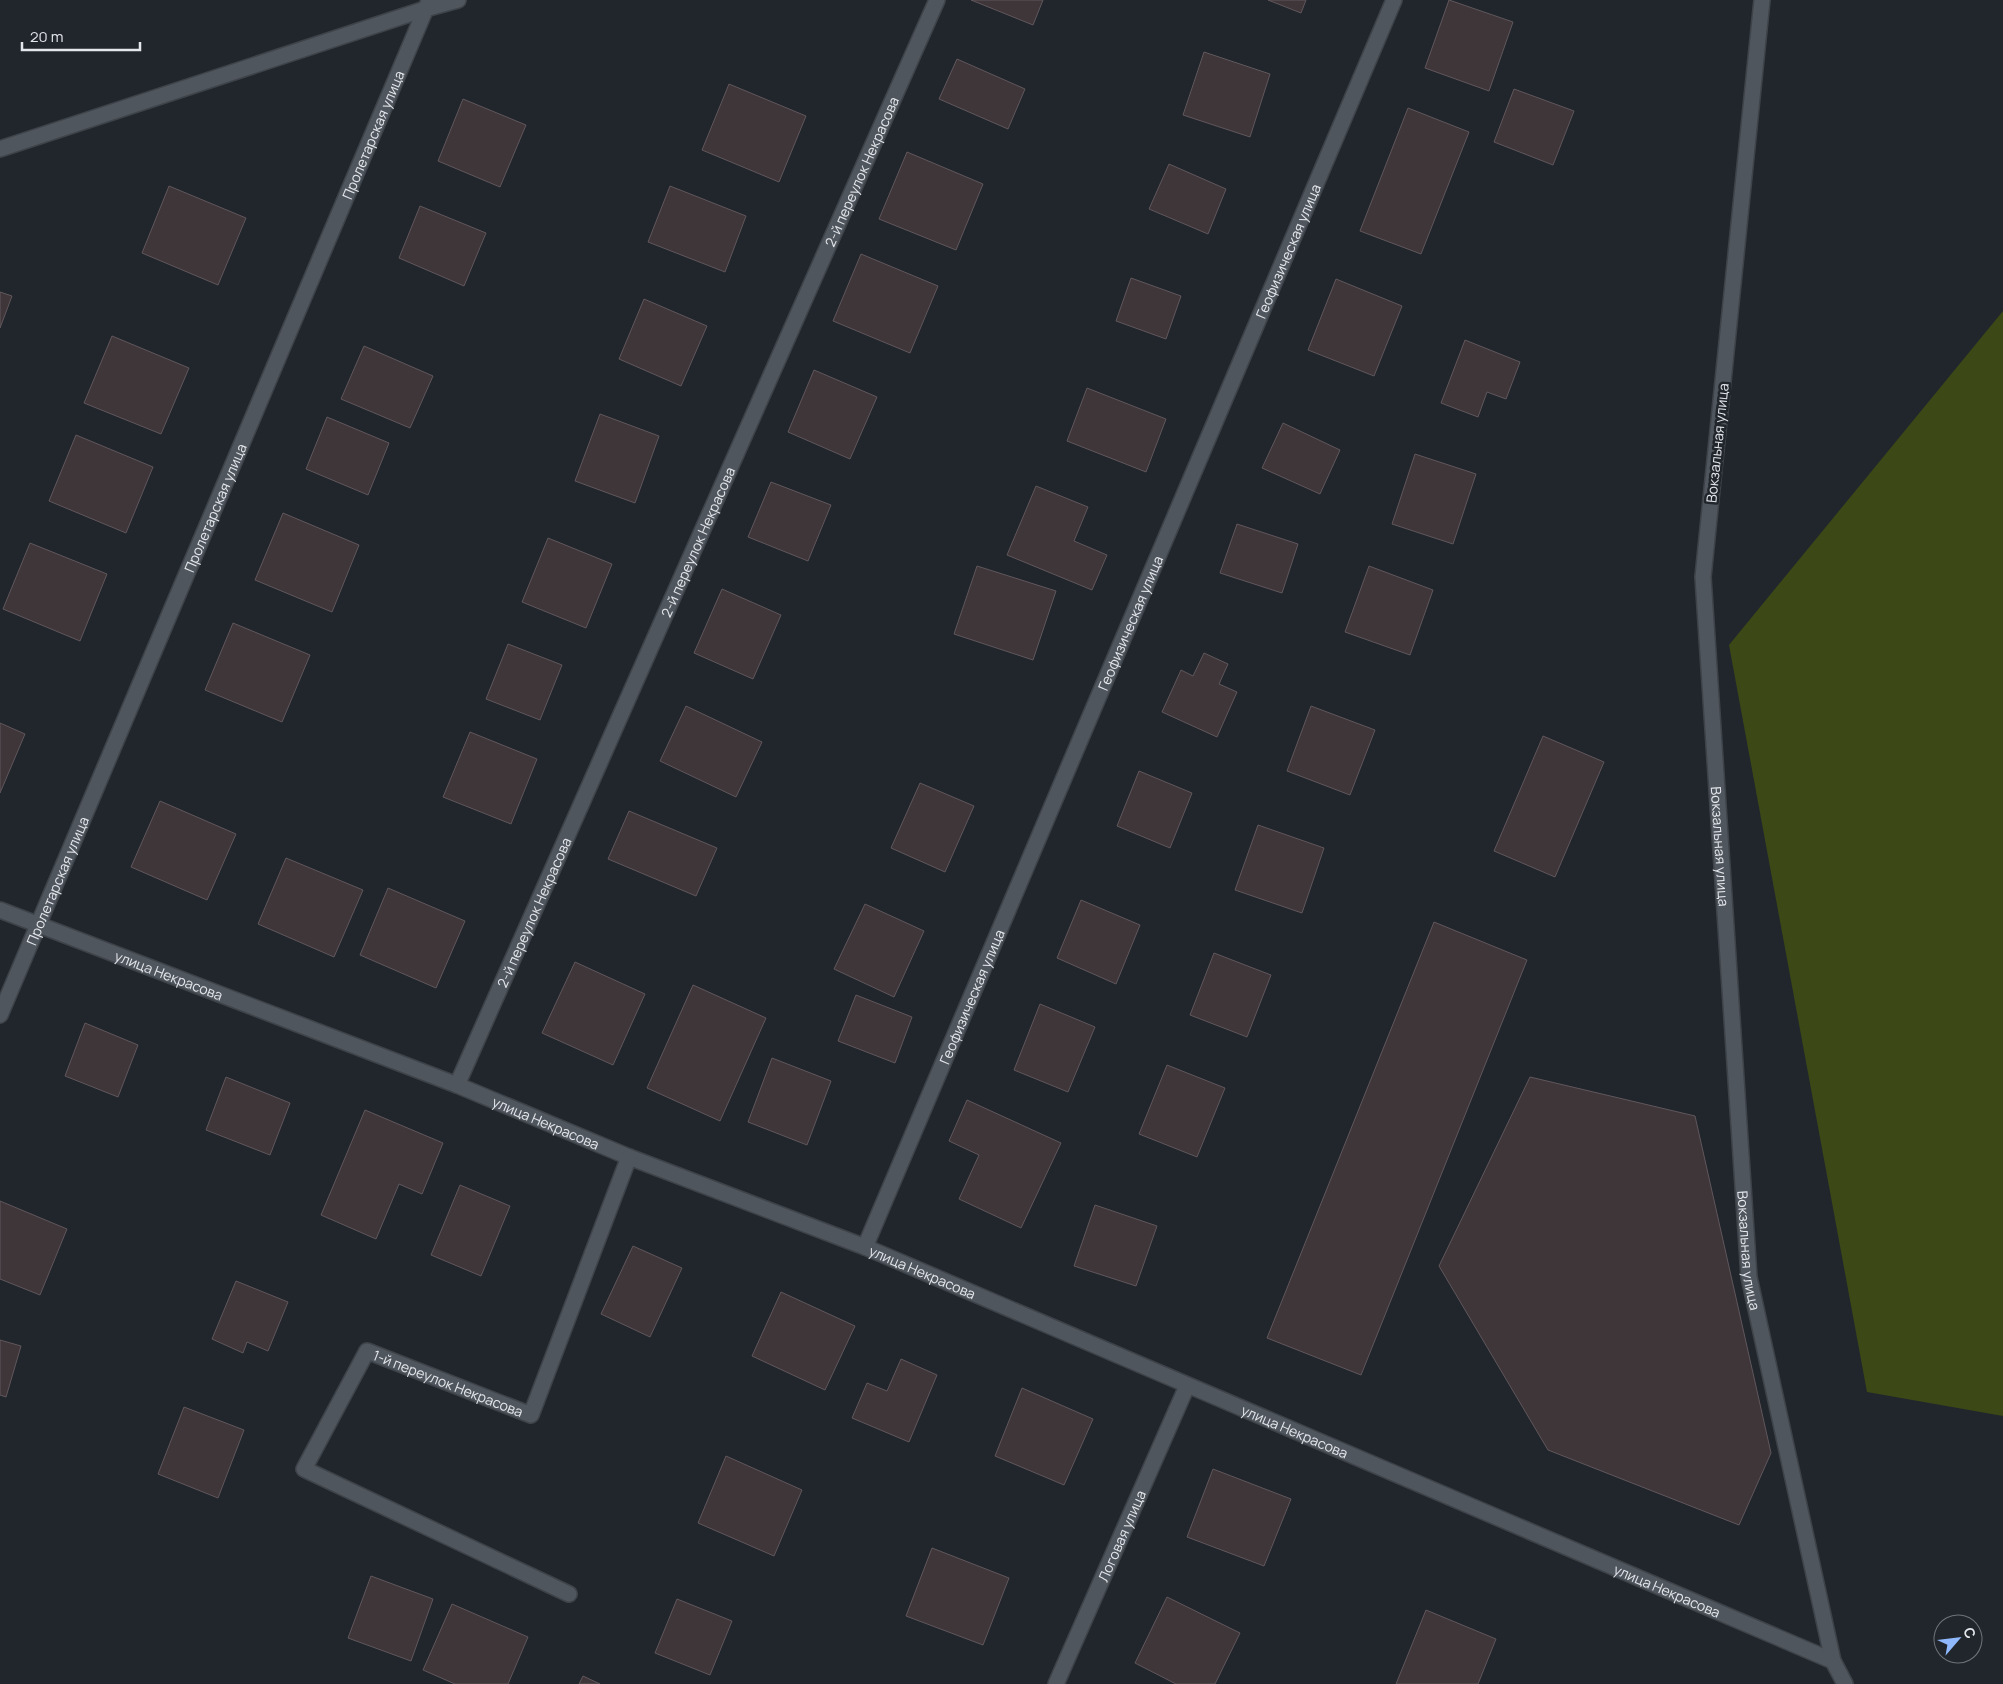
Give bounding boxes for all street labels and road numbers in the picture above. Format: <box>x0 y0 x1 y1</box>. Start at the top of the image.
street label: Пролетарская улица <box>337 67 408 202</box>
street label: 2-й переулок Некрасова <box>820 93 903 249</box>
street label: Геофизическая улица <box>1251 181 1325 321</box>
street label: Вокзальная улица <box>1701 382 1733 504</box>
street label: Пролетарская улица <box>179 440 250 575</box>
street label: 2-й переулок Некрасова <box>656 464 739 620</box>
street label: Геофизическая улица <box>1093 553 1167 693</box>
street label: Вокзальная улица <box>1707 786 1734 907</box>
street label: Пролетарская улица <box>21 813 93 948</box>
street label: 2-й переулок Некрасова <box>492 834 575 990</box>
street label: Геофизическая улица <box>934 926 1008 1067</box>
street label: улица Некрасова <box>112 945 226 1004</box>
street label: улица Некрасова <box>490 1091 603 1153</box>
street label: Вокзальная улица <box>1734 1190 1765 1312</box>
street label: улица Некрасова <box>866 1240 979 1303</box>
street label: 1-й переулок Некрасова <box>370 1345 526 1421</box>
street label: улица Некрасова <box>1239 1400 1351 1462</box>
street label: Логовая улица <box>1093 1487 1150 1584</box>
street label: улица Некрасова <box>1611 1559 1724 1621</box>

